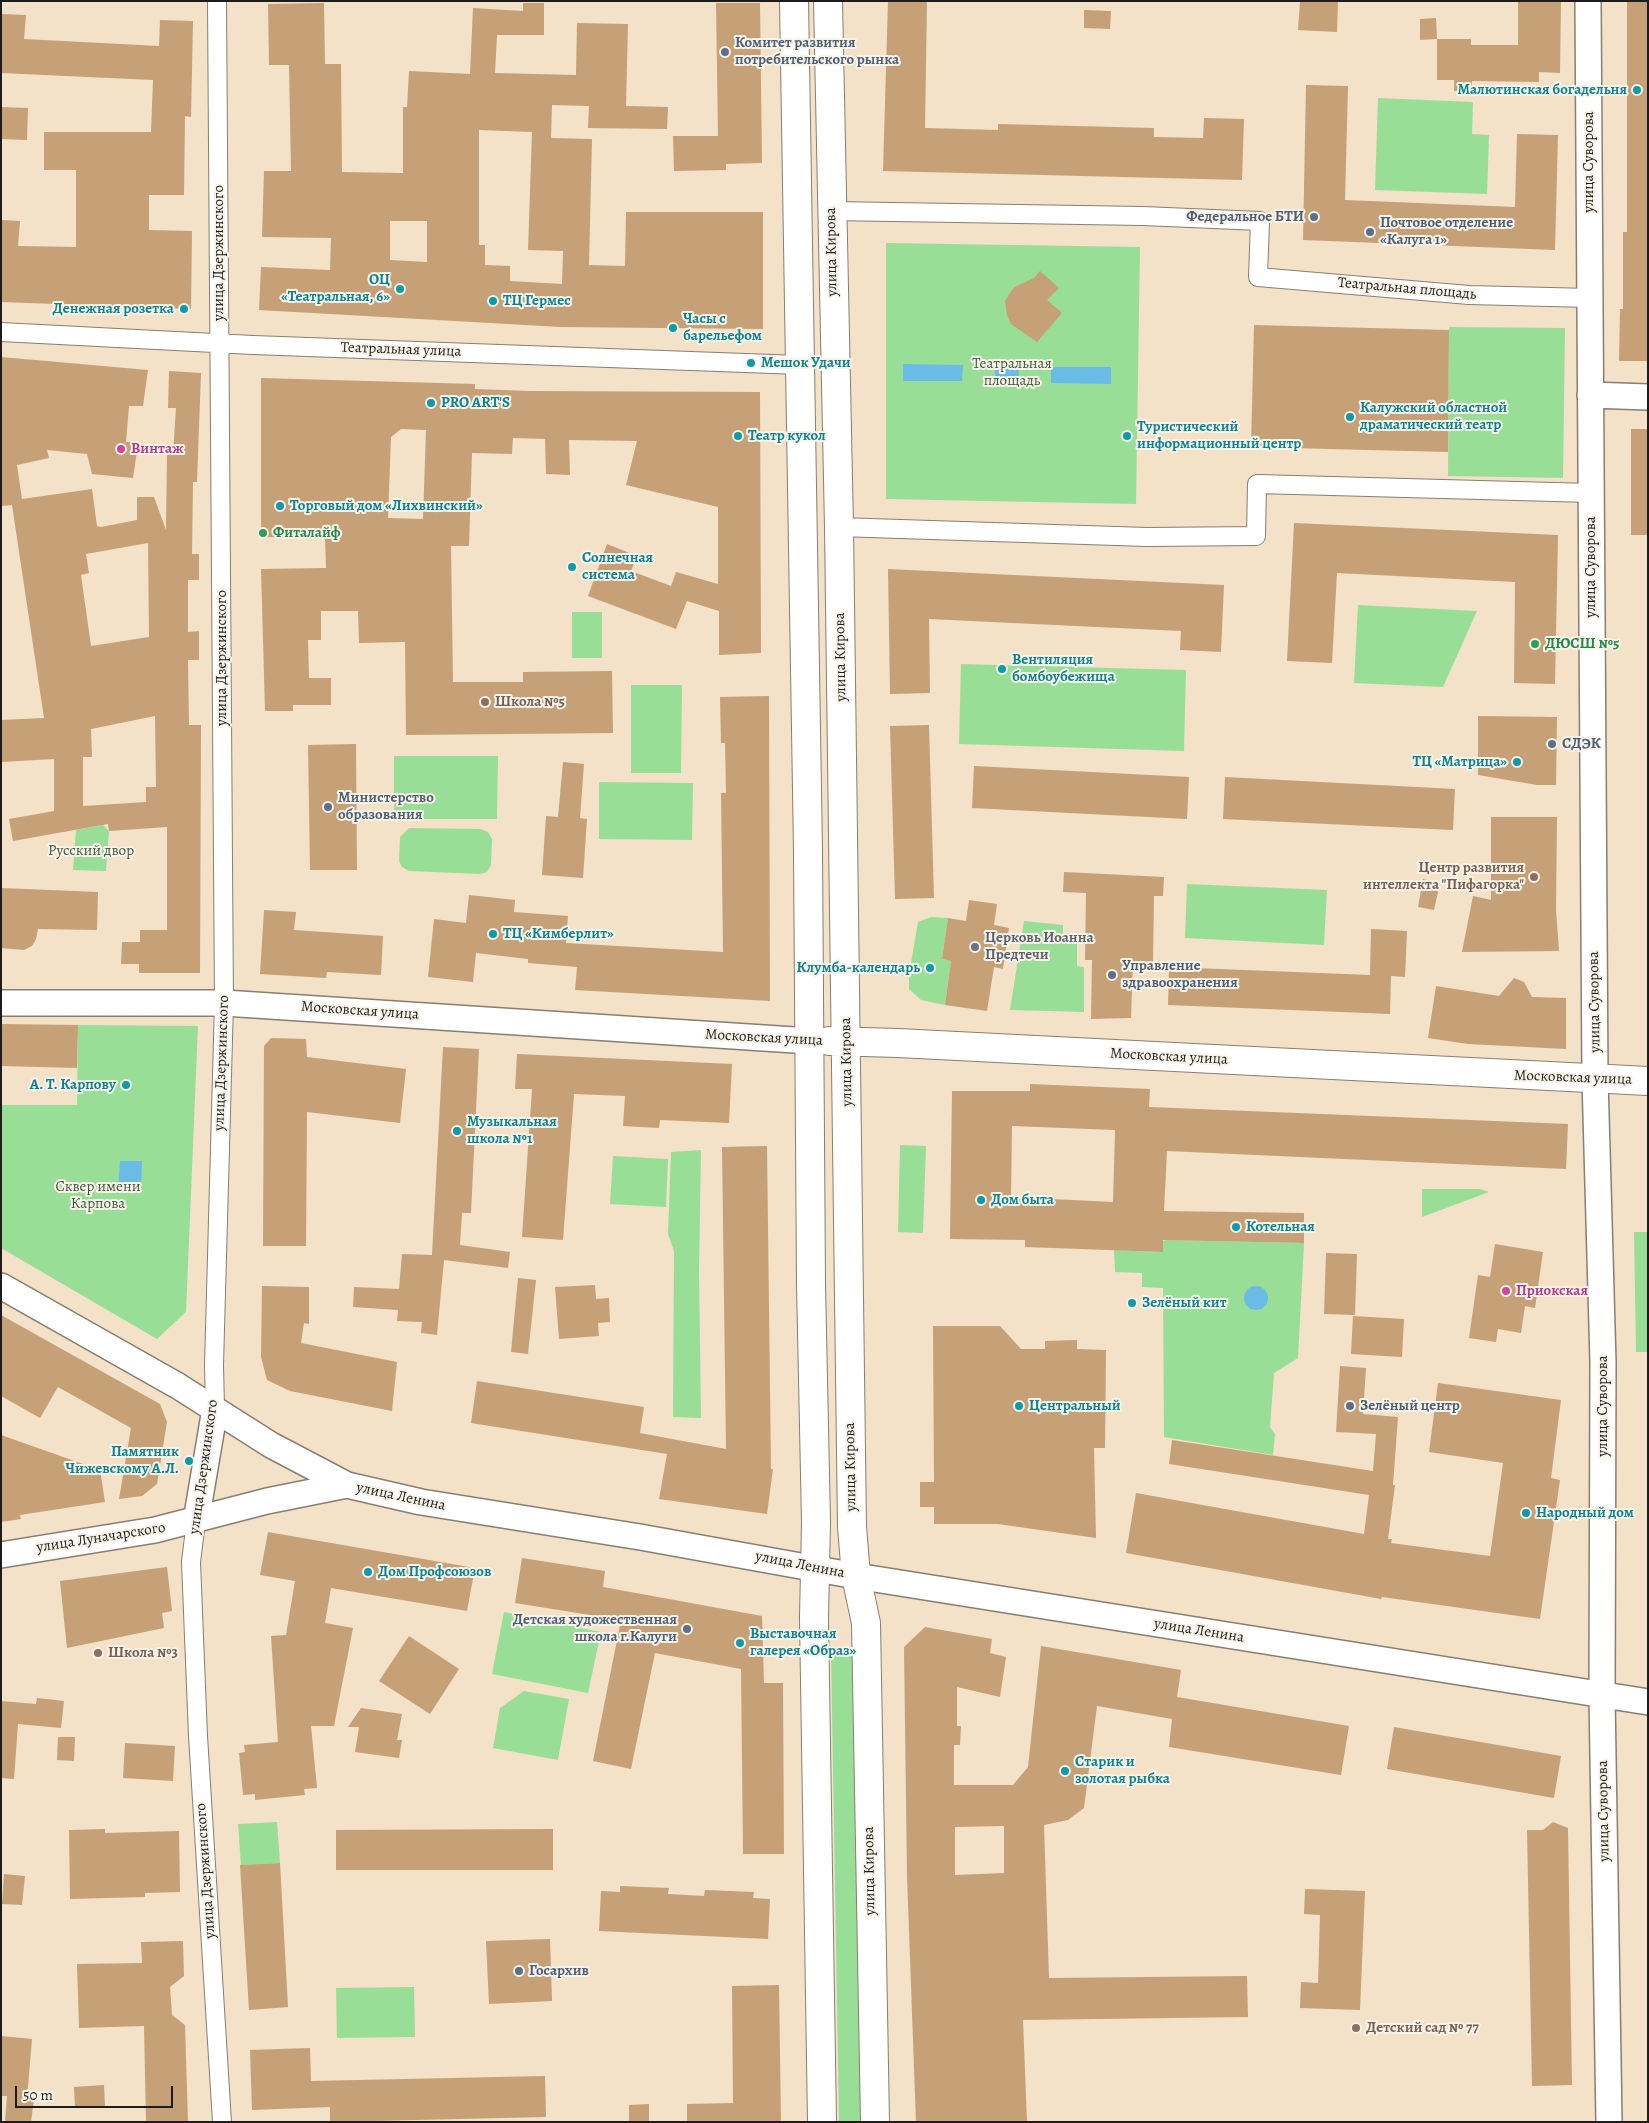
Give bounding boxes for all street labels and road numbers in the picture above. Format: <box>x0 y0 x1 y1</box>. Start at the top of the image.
street label: улица Суворова <box>1580 111 1598 213</box>
street label: улица Дзержинского <box>210 185 228 321</box>
street label: улица Кирова <box>822 207 842 297</box>
street label: Театральная площадь <box>1337 274 1477 304</box>
street label: Театральная улица <box>340 339 462 361</box>
street label: улица Суворова <box>1582 516 1600 618</box>
street label: улица Дзержинского <box>213 590 231 726</box>
street label: улица Кирова <box>831 612 851 702</box>
street label: улица Суворова <box>1585 951 1605 1053</box>
street label: улица Дзержинского <box>211 995 233 1131</box>
street label: Московская улица <box>300 998 420 1024</box>
street label: улица Кирова <box>837 1017 857 1107</box>
street label: Московская улица <box>705 1026 823 1050</box>
street label: Московская улица <box>1110 1045 1228 1069</box>
street label: Московская улица <box>1514 1067 1632 1089</box>
street label: улица Суворова <box>1594 1355 1612 1457</box>
street label: улица Дзержинского <box>186 1398 222 1536</box>
street label: улица Кирова <box>841 1422 861 1512</box>
street label: улица Ленина <box>355 1479 447 1515</box>
street label: улица Луначарского <box>35 1519 167 1557</box>
street label: улица Ленина <box>754 1548 846 1582</box>
street label: улица Ленина <box>1153 1615 1245 1647</box>
street label: улица Суворова <box>1594 1760 1614 1862</box>
street label: улица Дзержинского <box>192 1803 220 1939</box>
street label: улица Кирова <box>860 1826 880 1916</box>

